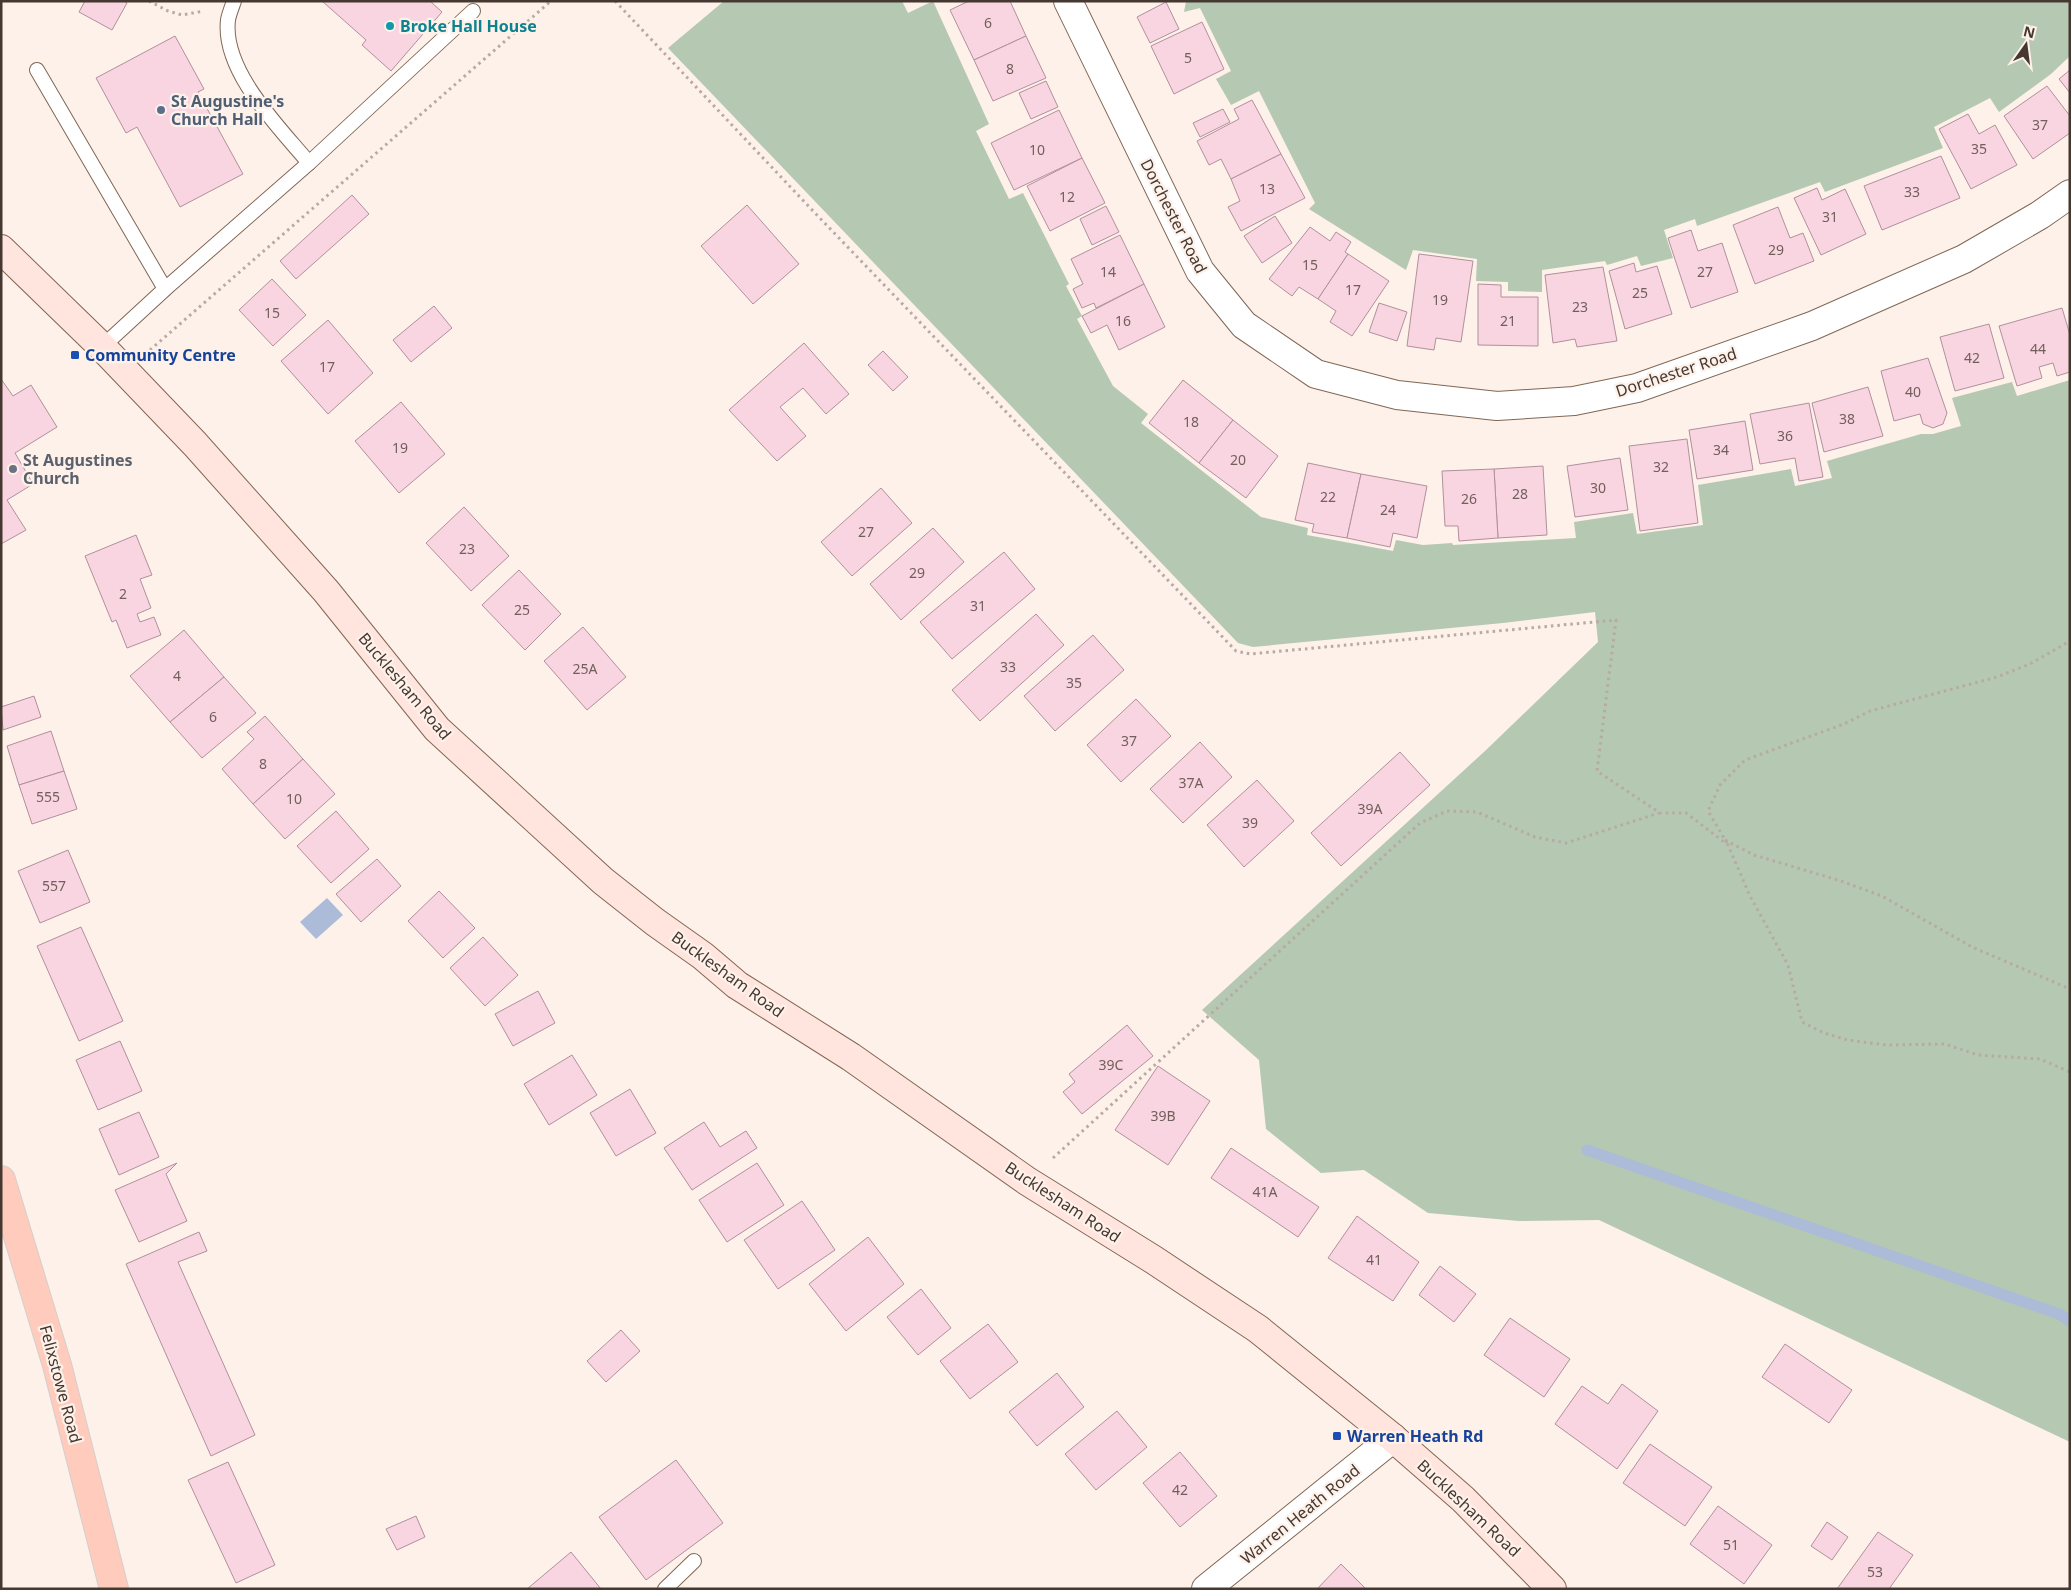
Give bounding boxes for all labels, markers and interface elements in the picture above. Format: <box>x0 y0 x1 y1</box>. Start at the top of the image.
house number: 6 <box>984 13 992 32</box>
place label: Broke Hall House <box>400 15 537 37</box>
marker: Broke Hall House <box>384 20 396 32</box>
north arrow <box>2001 20 2051 70</box>
text: N <box>2021 21 2037 42</box>
house number: 5 <box>1184 48 1192 67</box>
house number: 8 <box>1006 59 1014 78</box>
place label: St Augustine's Church Hall <box>171 90 284 130</box>
marker: St Augustine's Church Hall <box>155 104 167 116</box>
house number: 37 <box>2032 115 2048 134</box>
house number: 35 <box>1971 139 1987 158</box>
house number: 10 <box>1029 140 1045 159</box>
street label: Dorchester Road <box>1136 155 1212 277</box>
house number: 13 <box>1259 179 1275 198</box>
house number: 33 <box>1904 182 1920 201</box>
house number: 12 <box>1059 187 1075 206</box>
house number: 31 <box>1822 207 1838 226</box>
house number: 29 <box>1768 240 1784 259</box>
house number: 15 <box>1302 255 1318 274</box>
house number: 14 <box>1100 262 1116 281</box>
house number: 27 <box>1697 262 1713 281</box>
house number: 17 <box>1345 280 1361 299</box>
house number: 25 <box>1632 283 1648 302</box>
house number: 19 <box>1432 290 1448 309</box>
house number: 23 <box>1572 297 1588 316</box>
house number: 15 <box>264 303 280 322</box>
house number: 16 <box>1115 311 1131 330</box>
house number: 21 <box>1500 311 1516 330</box>
house number: 44 <box>2030 339 2046 358</box>
street label: Dorchester Road <box>1613 342 1739 402</box>
place label: Community Centre <box>85 344 236 366</box>
house number: 42 <box>1964 348 1980 367</box>
marker: Community Centre <box>69 349 81 361</box>
house number: 17 <box>319 357 335 376</box>
house number: 40 <box>1905 382 1921 401</box>
house number: 38 <box>1839 409 1855 428</box>
house number: 18 <box>1183 412 1199 431</box>
house number: 36 <box>1777 426 1793 445</box>
house number: 19 <box>392 438 408 457</box>
house number: 34 <box>1713 440 1729 459</box>
place label: St Augustines Church <box>23 449 133 489</box>
house number: 20 <box>1230 450 1246 469</box>
house number: 32 <box>1653 457 1669 476</box>
marker: St Augustines Church <box>7 463 19 475</box>
house number: 30 <box>1590 478 1606 497</box>
house number: 28 <box>1512 484 1528 503</box>
house number: 22 <box>1320 487 1336 506</box>
house number: 26 <box>1461 489 1477 508</box>
house number: 24 <box>1380 500 1396 519</box>
house number: 27 <box>858 522 874 541</box>
house number: 23 <box>459 539 475 558</box>
house number: 29 <box>909 563 925 582</box>
house number: 2 <box>119 584 127 603</box>
house number: 31 <box>970 596 986 615</box>
house number: 25 <box>514 600 530 619</box>
street label: Bucklesham Road <box>354 628 456 744</box>
house number: 33 <box>1000 657 1016 676</box>
house number: 25A <box>573 659 598 678</box>
house number: 4 <box>173 666 181 685</box>
house number: 35 <box>1066 673 1082 692</box>
house number: 6 <box>209 707 217 726</box>
house number: 37 <box>1121 731 1137 750</box>
house number: 8 <box>259 754 267 773</box>
house number: 37A <box>1179 773 1204 792</box>
house number: 555 <box>36 787 60 806</box>
house number: 10 <box>286 789 302 808</box>
house number: 39A <box>1358 799 1383 818</box>
house number: 39 <box>1242 813 1258 832</box>
house number: 557 <box>42 876 66 895</box>
street label: Bucklesham Road <box>667 926 789 1022</box>
house number: 39C <box>1099 1055 1124 1074</box>
house number: 39B <box>1150 1106 1176 1125</box>
street label: Bucklesham Road <box>1001 1156 1125 1248</box>
house number: 41A <box>1253 1182 1278 1201</box>
house number: 41 <box>1366 1250 1382 1269</box>
street label: Felixstowe Road <box>35 1323 87 1445</box>
place label: Warren Heath Rd <box>1347 1425 1483 1447</box>
marker: Warren Heath Rd <box>1331 1430 1343 1442</box>
street label: Bucklesham Road <box>1413 1454 1525 1562</box>
street label: Warren Heath Road <box>1236 1459 1364 1569</box>
house number: 42 <box>1172 1480 1188 1499</box>
house number: 51 <box>1723 1535 1739 1554</box>
house number: 53 <box>1867 1562 1883 1581</box>

